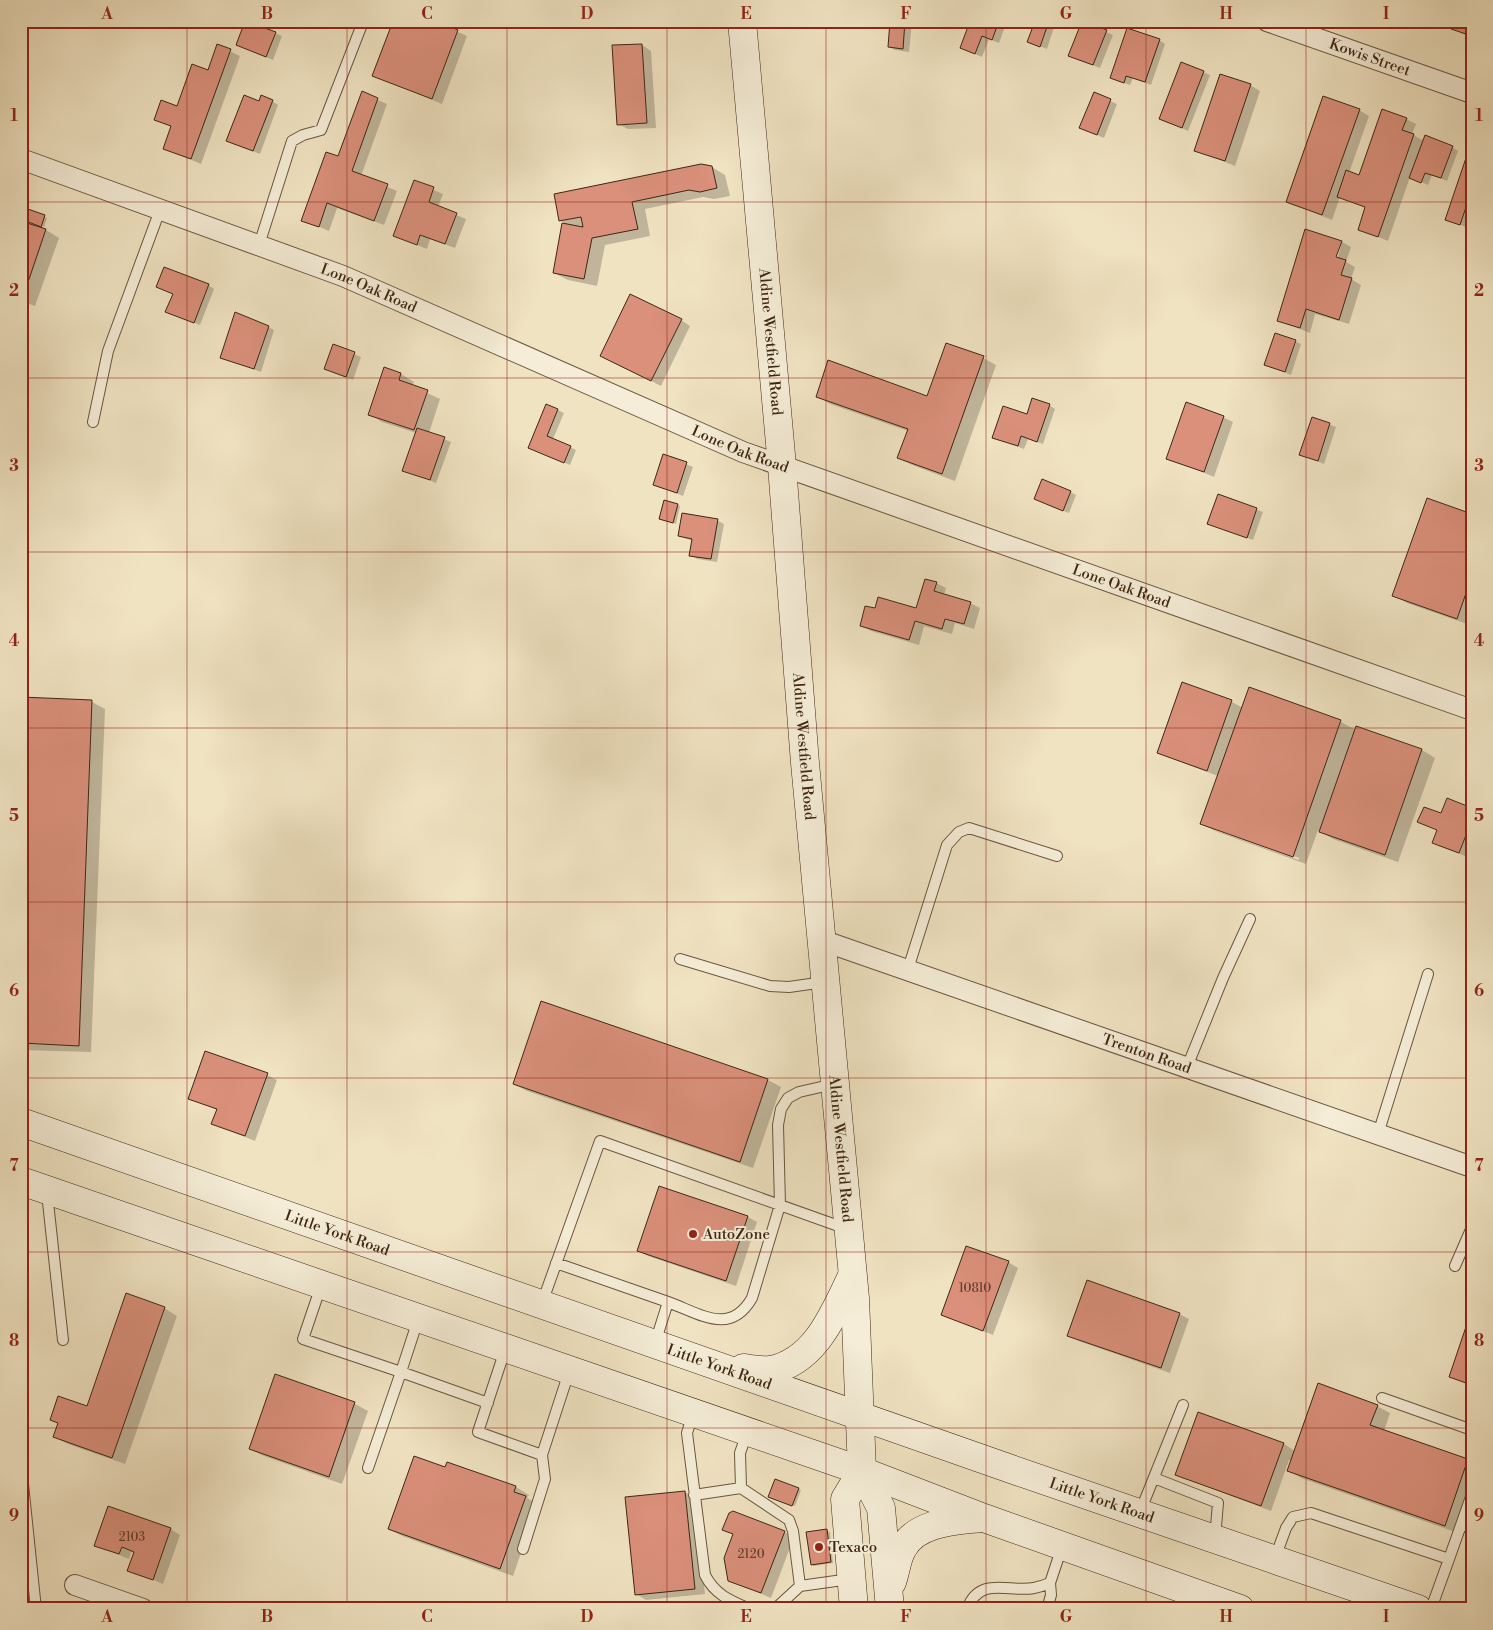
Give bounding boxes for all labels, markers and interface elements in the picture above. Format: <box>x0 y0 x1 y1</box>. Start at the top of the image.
text: A <box>100 4 113 24</box>
text: B <box>261 4 273 24</box>
text: C <box>421 4 433 24</box>
text: D <box>581 4 594 24</box>
text: E <box>740 4 752 24</box>
text: F <box>900 4 912 24</box>
text: G <box>1060 4 1073 24</box>
text: H <box>1219 4 1233 24</box>
text: I <box>1383 4 1389 24</box>
street label: Kowis Street <box>1327 34 1414 80</box>
text: 1 <box>10 106 18 126</box>
text: 1 <box>1475 106 1483 126</box>
street label: Lone Oak Road <box>318 259 420 317</box>
street label: Aldine Westfield Road <box>755 266 787 417</box>
text: 2 <box>9 281 19 301</box>
text: 2 <box>1474 281 1484 301</box>
street label: Lone Oak Road <box>689 421 792 477</box>
text: 3 <box>9 456 19 476</box>
text: 3 <box>1474 456 1484 476</box>
street label: Lone Oak Road <box>1070 560 1174 612</box>
text: 4 <box>9 631 20 651</box>
text: 4 <box>1474 631 1485 651</box>
street label: Aldine Westfield Road <box>788 671 820 821</box>
text: 5 <box>9 806 19 826</box>
text: 5 <box>1474 806 1484 826</box>
text: 6 <box>9 981 19 1001</box>
text: 6 <box>1474 981 1484 1001</box>
street label: Trenton Road <box>1100 1029 1194 1078</box>
street label: Aldine Westfield Road <box>825 1073 857 1224</box>
text: 7 <box>9 1156 19 1176</box>
text: 7 <box>1474 1156 1484 1176</box>
street label: Little York Road <box>282 1206 393 1260</box>
place label: AutoZone <box>702 1225 770 1244</box>
marker: AutoZone <box>687 1228 699 1240</box>
house number: 10810 <box>959 1281 991 1296</box>
text: 8 <box>9 1331 19 1351</box>
text: 8 <box>1474 1331 1484 1351</box>
street label: Little York Road <box>664 1340 775 1394</box>
street label: Little York Road <box>1047 1473 1157 1527</box>
text: 9 <box>9 1506 19 1526</box>
text: 9 <box>1474 1506 1484 1526</box>
house number: 2103 <box>119 1530 146 1545</box>
place label: Texaco <box>829 1538 877 1557</box>
marker: Texaco <box>813 1541 825 1553</box>
house number: 2120 <box>737 1547 765 1562</box>
text: A <box>100 1607 113 1627</box>
text: B <box>261 1607 273 1627</box>
text: C <box>421 1607 433 1627</box>
text: D <box>581 1607 594 1627</box>
text: E <box>740 1607 752 1627</box>
text: F <box>900 1607 912 1627</box>
text: G <box>1060 1607 1073 1627</box>
text: H <box>1219 1607 1233 1627</box>
text: I <box>1383 1607 1389 1627</box>

